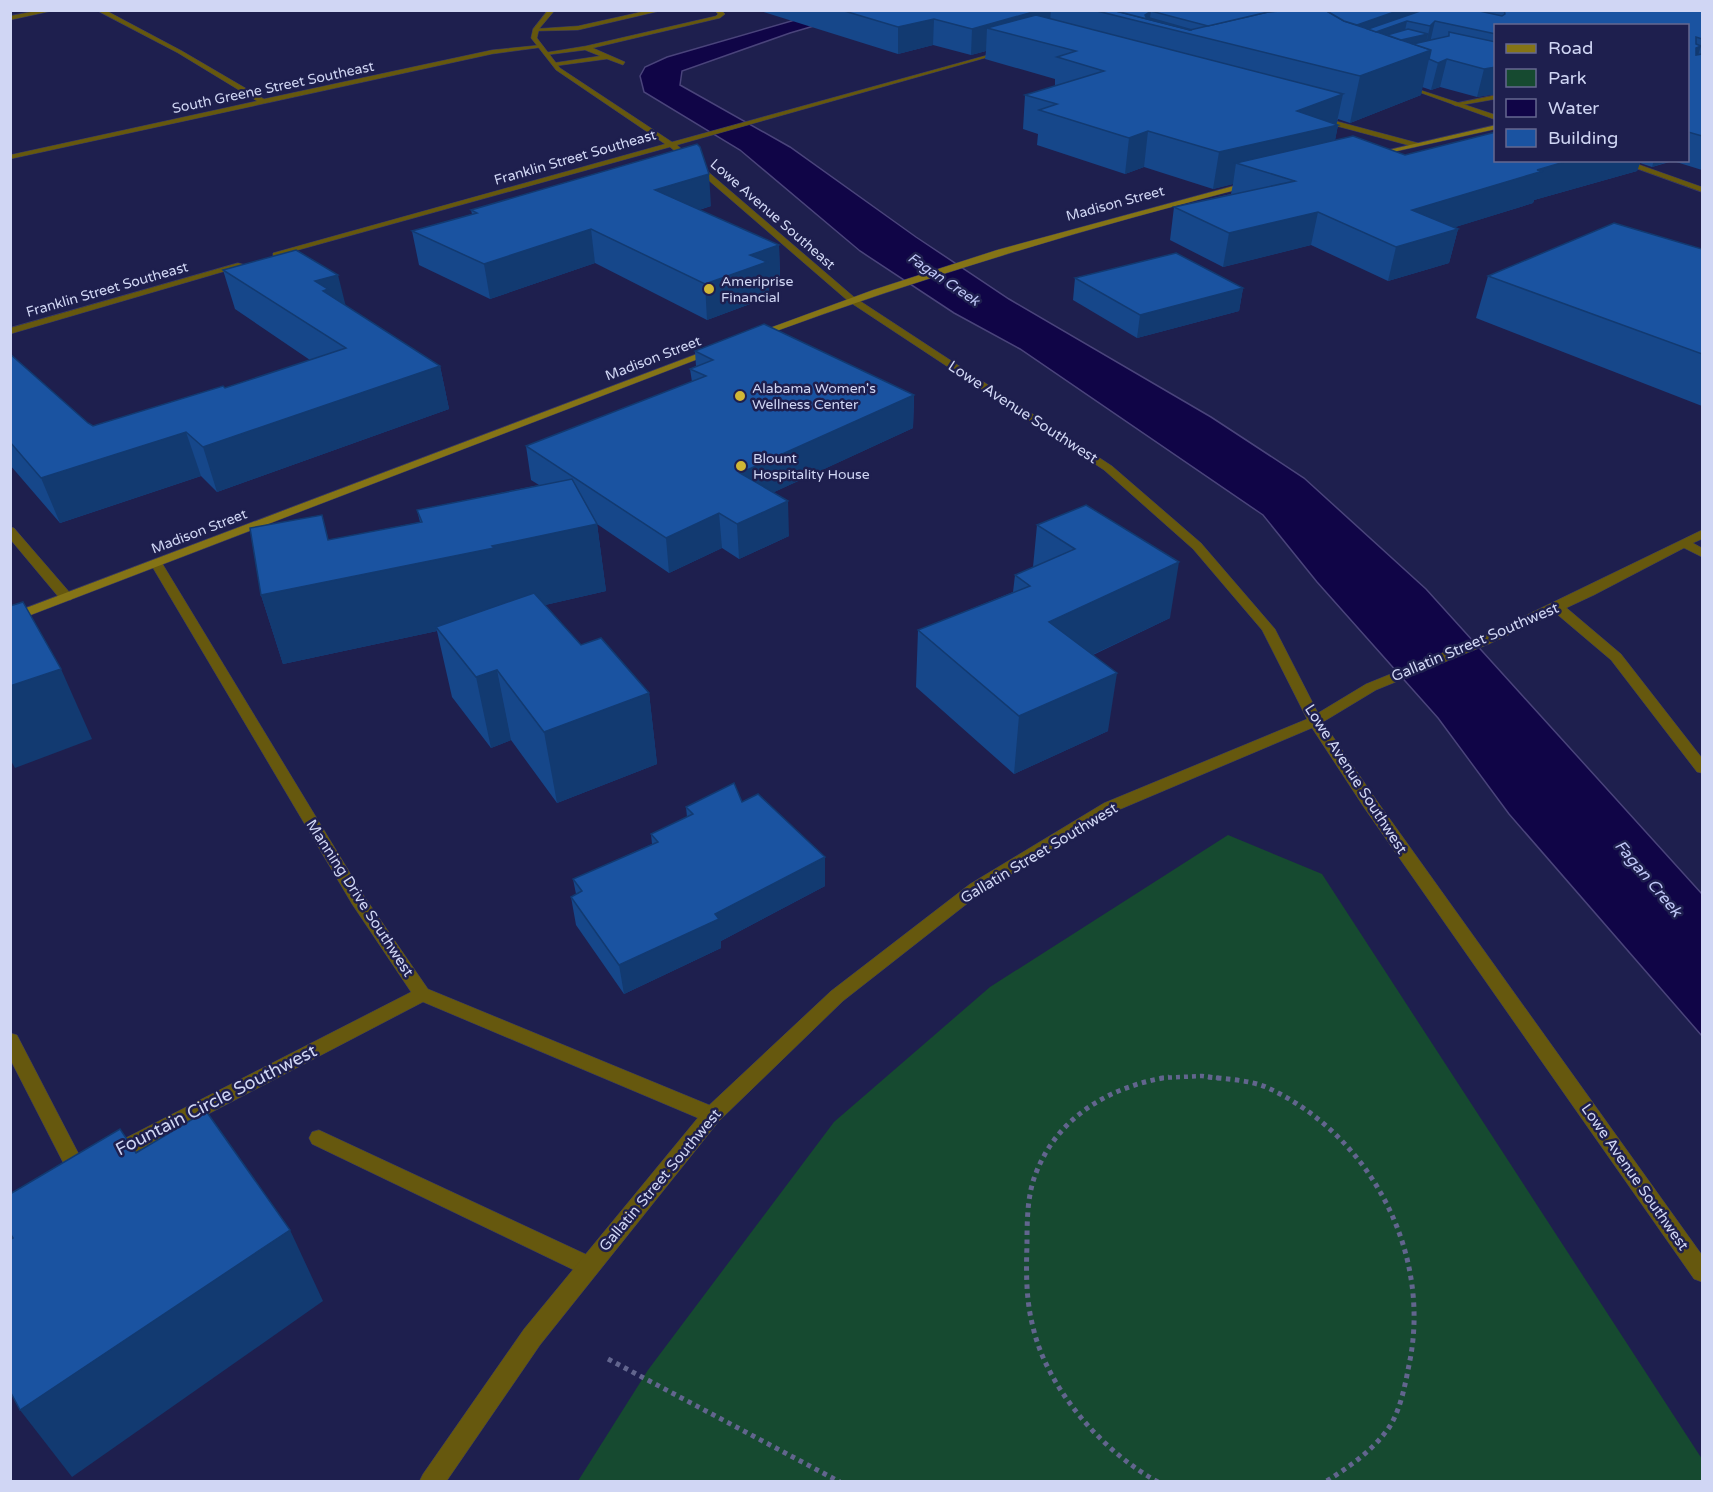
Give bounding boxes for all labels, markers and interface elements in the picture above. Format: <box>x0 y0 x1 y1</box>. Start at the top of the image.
legend <box>1494 24 1689 162</box>
text: Road <box>1548 37 1593 59</box>
street label: South Greene Street Southeast <box>171 58 376 117</box>
text: Park <box>1548 67 1587 89</box>
text: Water <box>1548 97 1599 119</box>
street label: Franklin Street Southeast <box>492 126 659 189</box>
text: Building <box>1548 127 1618 149</box>
street label: Lowe Avenue Southeast <box>707 155 839 274</box>
street label: Madison Street <box>1064 182 1167 225</box>
water label: Fagan Creek <box>905 249 984 310</box>
street label: Franklin Street Southeast <box>24 258 191 321</box>
place label: Ameriprise Financial <box>721 273 793 306</box>
marker: Ameriprise Financial <box>702 282 716 296</box>
street label: Madison Street <box>603 332 704 385</box>
street label: Lowe Avenue Southwest <box>945 357 1101 467</box>
place label: Alabama Women's Wellness Center <box>752 380 876 413</box>
marker: Alabama Women's Wellness Center <box>733 389 747 403</box>
place label: Blount Hospitality House <box>753 450 870 483</box>
marker: Blount Hospitality House <box>734 459 748 473</box>
street label: Madison Street <box>149 505 250 558</box>
street label: Gallatin Street Southwest <box>1389 598 1562 685</box>
street label: Lowe Avenue Southwest <box>1301 701 1411 857</box>
street label: Gallatin Street Southwest <box>957 799 1121 907</box>
street label: Manning Drive Southwest <box>302 816 418 980</box>
water label: Fagan Creek <box>1610 836 1687 922</box>
street label: Fountain Circle Southwest <box>112 1040 320 1160</box>
street label: Lowe Avenue Southwest <box>1578 1100 1693 1254</box>
street label: Gallatin Street Southwest <box>595 1105 725 1255</box>

